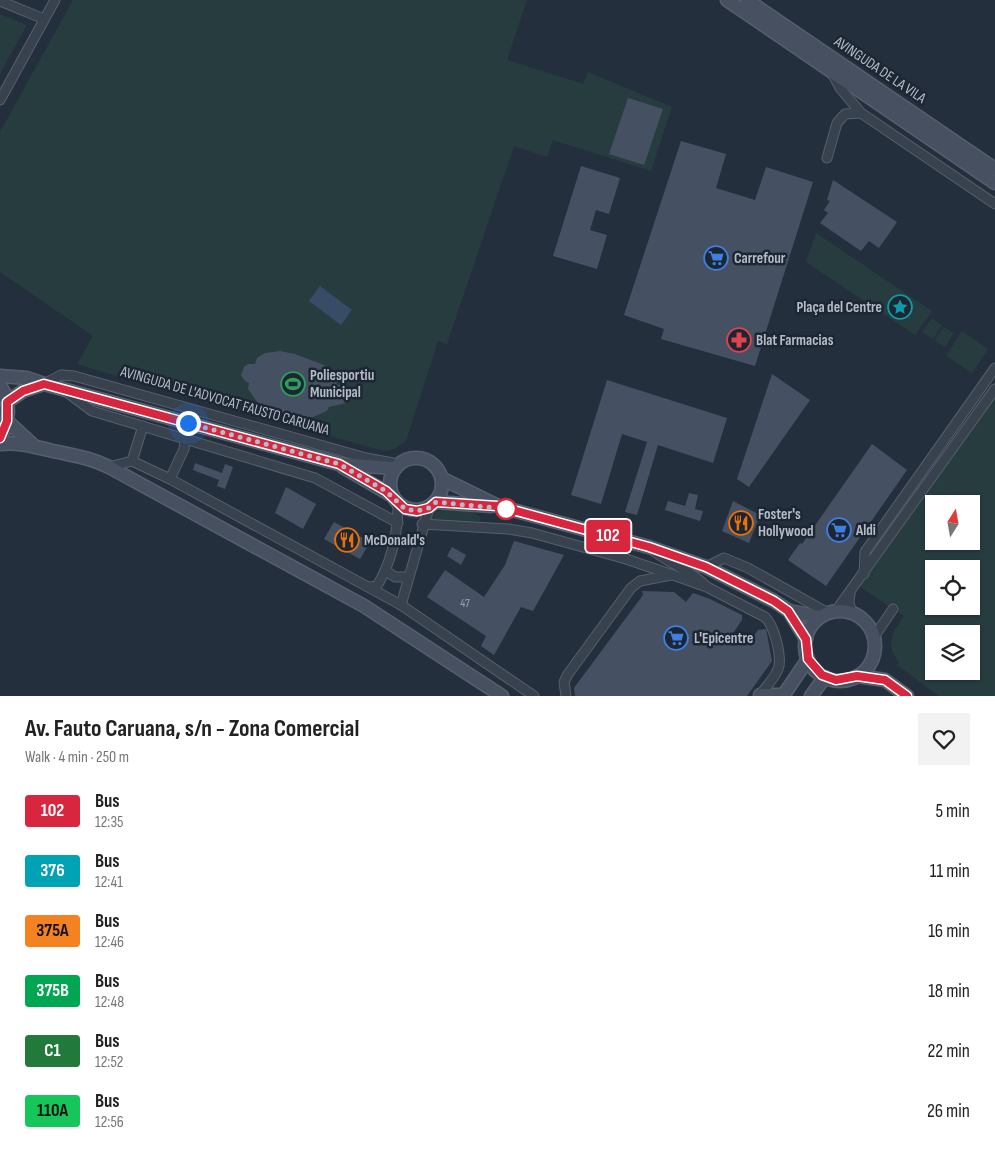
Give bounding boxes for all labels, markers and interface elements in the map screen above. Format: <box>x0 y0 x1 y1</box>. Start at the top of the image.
street label: AVINGUDA DE LA VILA <box>830 32 930 108</box>
supermarket icon: Carrefour <box>703 245 729 271</box>
place label: Carrefour <box>734 249 786 268</box>
place icon: Plaça del Centre <box>887 294 913 320</box>
place label: Plaça del Centre <box>796 298 882 317</box>
pharmacy icon: Blat Farmacias <box>726 327 752 353</box>
place label: Blat Farmacias <box>756 331 834 350</box>
street label: AVINGUDA DE L'ADVOCAT FAUSTO CARUANA <box>117 362 332 440</box>
place label: Poliesportiu Municipal <box>310 366 374 402</box>
sports icon: Poliesportiu Municipal <box>280 371 306 397</box>
your location <box>176 411 201 436</box>
north arrow <box>925 495 980 550</box>
map controls <box>925 495 980 680</box>
unlabelled marker <box>495 498 517 520</box>
place label: Foster's Hollywood <box>758 505 814 541</box>
restaurant icon: Foster's Hollywood <box>728 510 754 536</box>
supermarket icon: Aldi <box>826 517 852 543</box>
line badge: 102 <box>579 520 637 552</box>
place label: Aldi <box>855 521 876 540</box>
text: 102 <box>596 525 620 546</box>
restaurant icon: McDonald's <box>334 527 360 553</box>
place label: McDonald's <box>364 531 425 550</box>
button: locate <box>925 560 980 615</box>
house number: 47 <box>460 596 470 611</box>
supermarket icon: L'Epicentre <box>663 625 689 651</box>
button: layers <box>925 625 980 680</box>
place label: L'Epicentre <box>694 629 753 648</box>
button: heart <box>918 713 970 765</box>
text: Av. Fauto Caruana, s/n - Zona Comercial <box>25 714 359 743</box>
text: Walk · 4 min · 250 m <box>25 748 129 767</box>
text: Bus <box>95 790 120 813</box>
text: 102 <box>41 800 64 821</box>
text: 5 min <box>935 800 970 823</box>
text: 12:35 <box>95 813 124 832</box>
text: Bus <box>95 850 120 873</box>
text: 376 <box>40 860 65 881</box>
text: 11 min <box>930 860 970 883</box>
text: 12:41 <box>95 873 123 892</box>
text: Bus <box>95 910 120 933</box>
text: 375A <box>36 920 69 941</box>
text: 16 min <box>928 920 970 943</box>
text: 12:46 <box>95 933 124 952</box>
text: Bus <box>95 970 120 993</box>
text: 375B <box>36 980 69 1001</box>
text: 18 min <box>928 980 970 1003</box>
text: 12:48 <box>95 993 124 1012</box>
text: Bus <box>95 1030 120 1053</box>
text: C1 <box>44 1040 61 1061</box>
text: 22 min <box>927 1040 970 1063</box>
text: 12:52 <box>95 1053 123 1072</box>
text: Bus <box>95 1090 120 1113</box>
text: 110A <box>37 1100 68 1121</box>
text: 26 min <box>927 1100 970 1123</box>
text: 12:56 <box>95 1113 124 1132</box>

